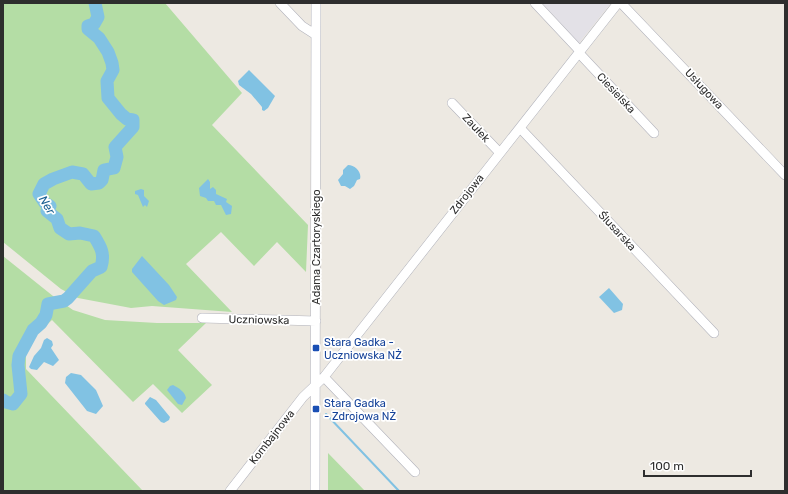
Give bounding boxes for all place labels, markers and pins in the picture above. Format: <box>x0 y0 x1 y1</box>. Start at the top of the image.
place label: Stara Gadka - Uczniowska NŻ <box>324 336 402 362</box>
marker: Stara Gadka - Uczniowska NŻ <box>311 343 321 353</box>
place label: Stara Gadka - Zdrojowa NŻ <box>324 397 396 423</box>
marker: Stara Gadka - Zdrojowa NŻ <box>311 404 321 414</box>

